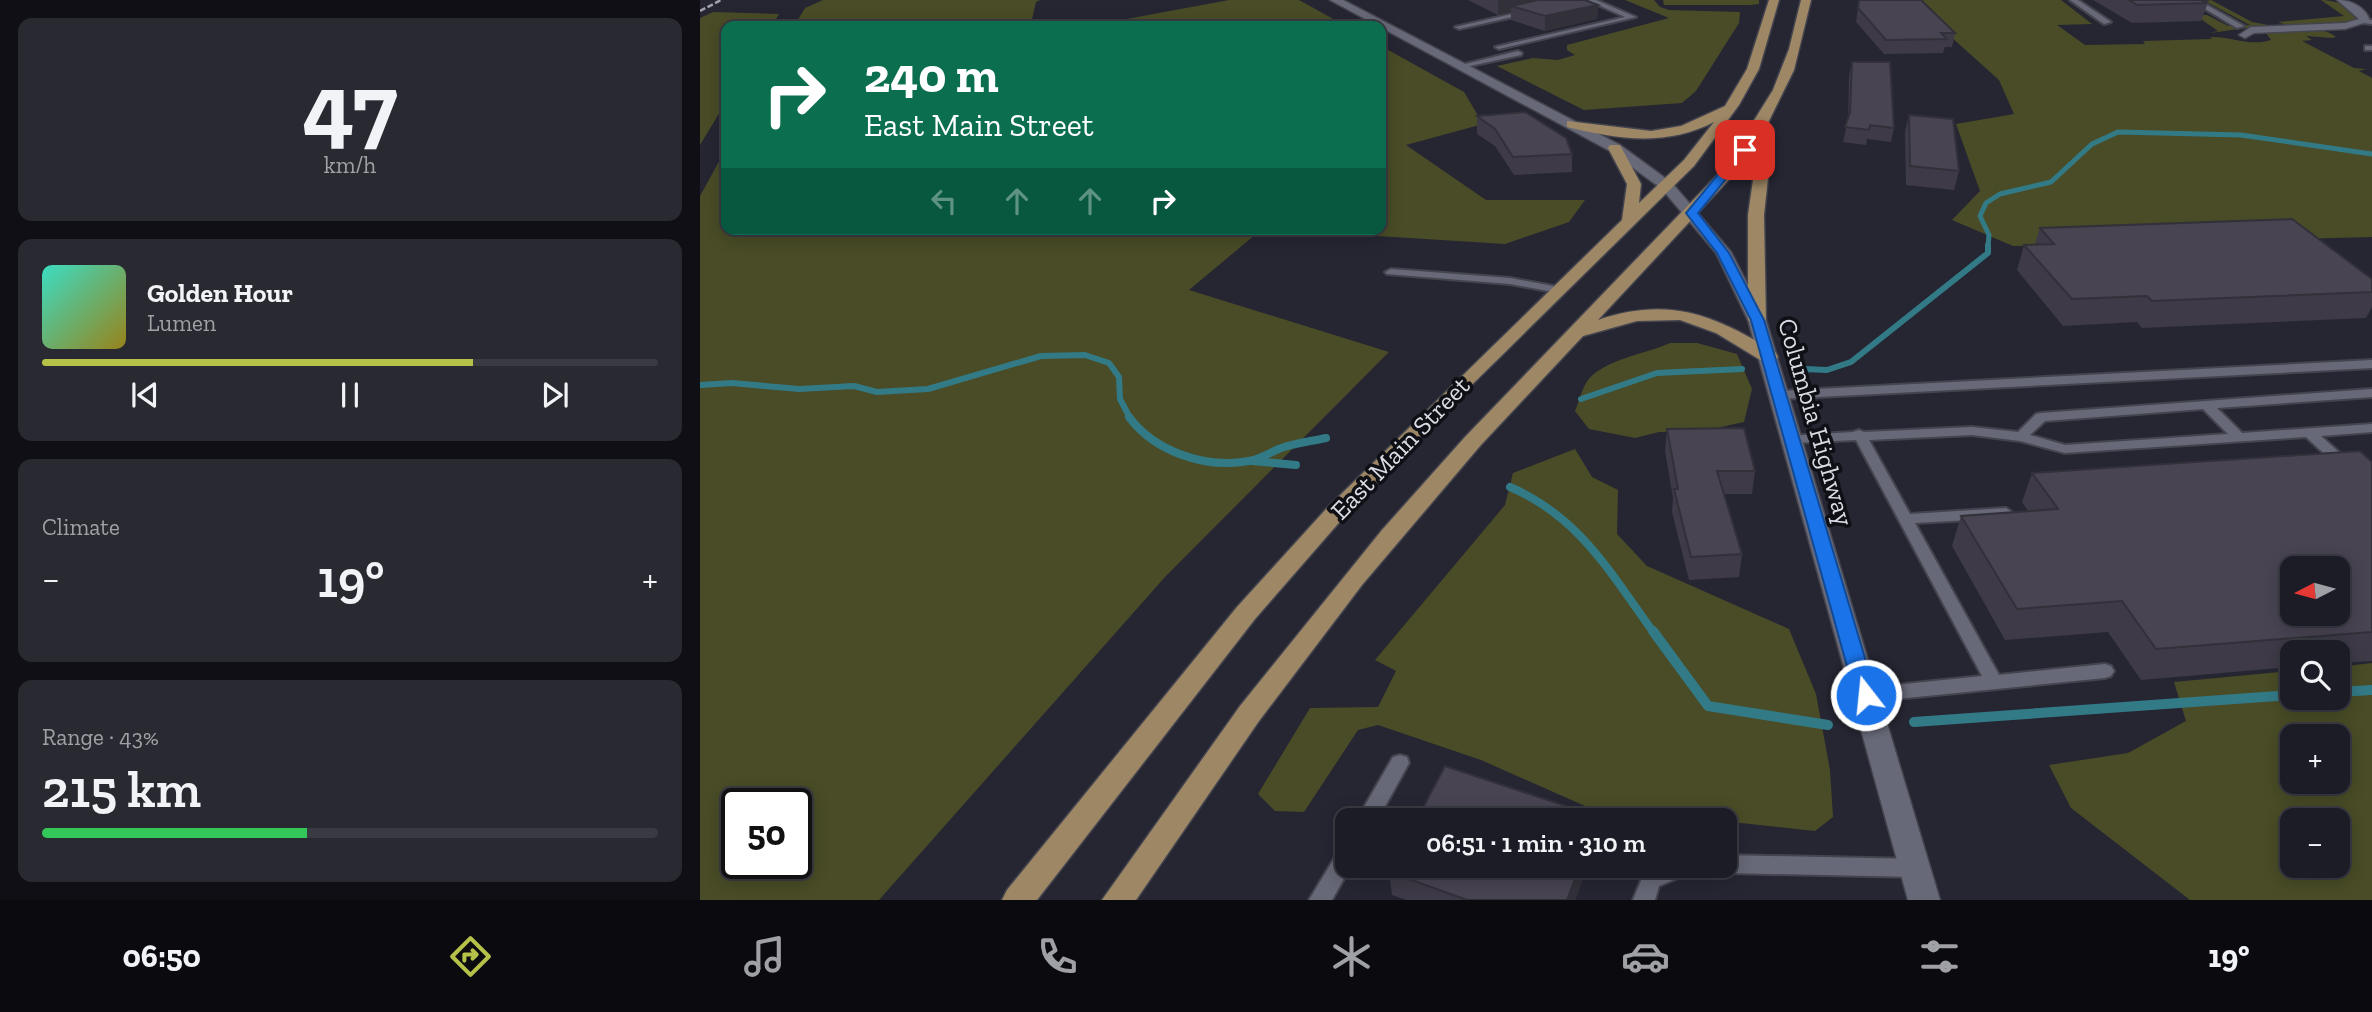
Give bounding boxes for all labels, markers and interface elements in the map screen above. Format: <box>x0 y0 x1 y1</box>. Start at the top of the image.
text: 240 m <box>864 46 999 105</box>
icon: right <box>749 49 840 140</box>
text: 47 <box>302 51 398 160</box>
text: East Main Street <box>864 106 1094 144</box>
pin <box>1715 120 1775 180</box>
icon: arrive <box>1726 131 1764 169</box>
text: km/h <box>324 151 376 179</box>
icon: left <box>925 182 963 220</box>
icon: ahead <box>998 182 1036 220</box>
icon: ahead <box>1071 182 1109 220</box>
icon: right <box>1144 182 1182 220</box>
text: Golden Hour <box>147 277 293 309</box>
text: Lumen <box>147 309 216 337</box>
street label: Columbia Highway <box>1771 315 1861 530</box>
street label: East Main Street <box>1324 370 1477 526</box>
icon: previous <box>126 376 164 414</box>
icon: pause <box>331 376 369 414</box>
icon: next <box>536 376 574 414</box>
text: Climate <box>42 513 120 541</box>
text: 19° <box>317 548 385 610</box>
text: − <box>42 556 60 602</box>
text: + <box>642 556 658 602</box>
north arrow <box>2280 556 2350 626</box>
map controls <box>2280 556 2350 878</box>
button: search <box>2280 640 2350 710</box>
position arrow <box>1829 658 1903 732</box>
text: Range · 43% <box>42 723 159 751</box>
button: + <box>2280 724 2350 794</box>
text: 215 km <box>42 758 201 820</box>
speed limit sign: 50 <box>721 788 812 879</box>
button: − <box>2280 808 2350 878</box>
text: 06:51 · 1 min · 310 m <box>1426 827 1646 859</box>
icon: directions <box>446 932 495 981</box>
icon: music <box>740 932 789 981</box>
icon: phone <box>1033 932 1082 981</box>
icon: climate <box>1327 932 1376 981</box>
icon: car <box>1621 932 1670 981</box>
icon: filters <box>1915 932 1964 981</box>
text: 06:50 <box>122 937 201 975</box>
text: 19° <box>2208 937 2250 975</box>

